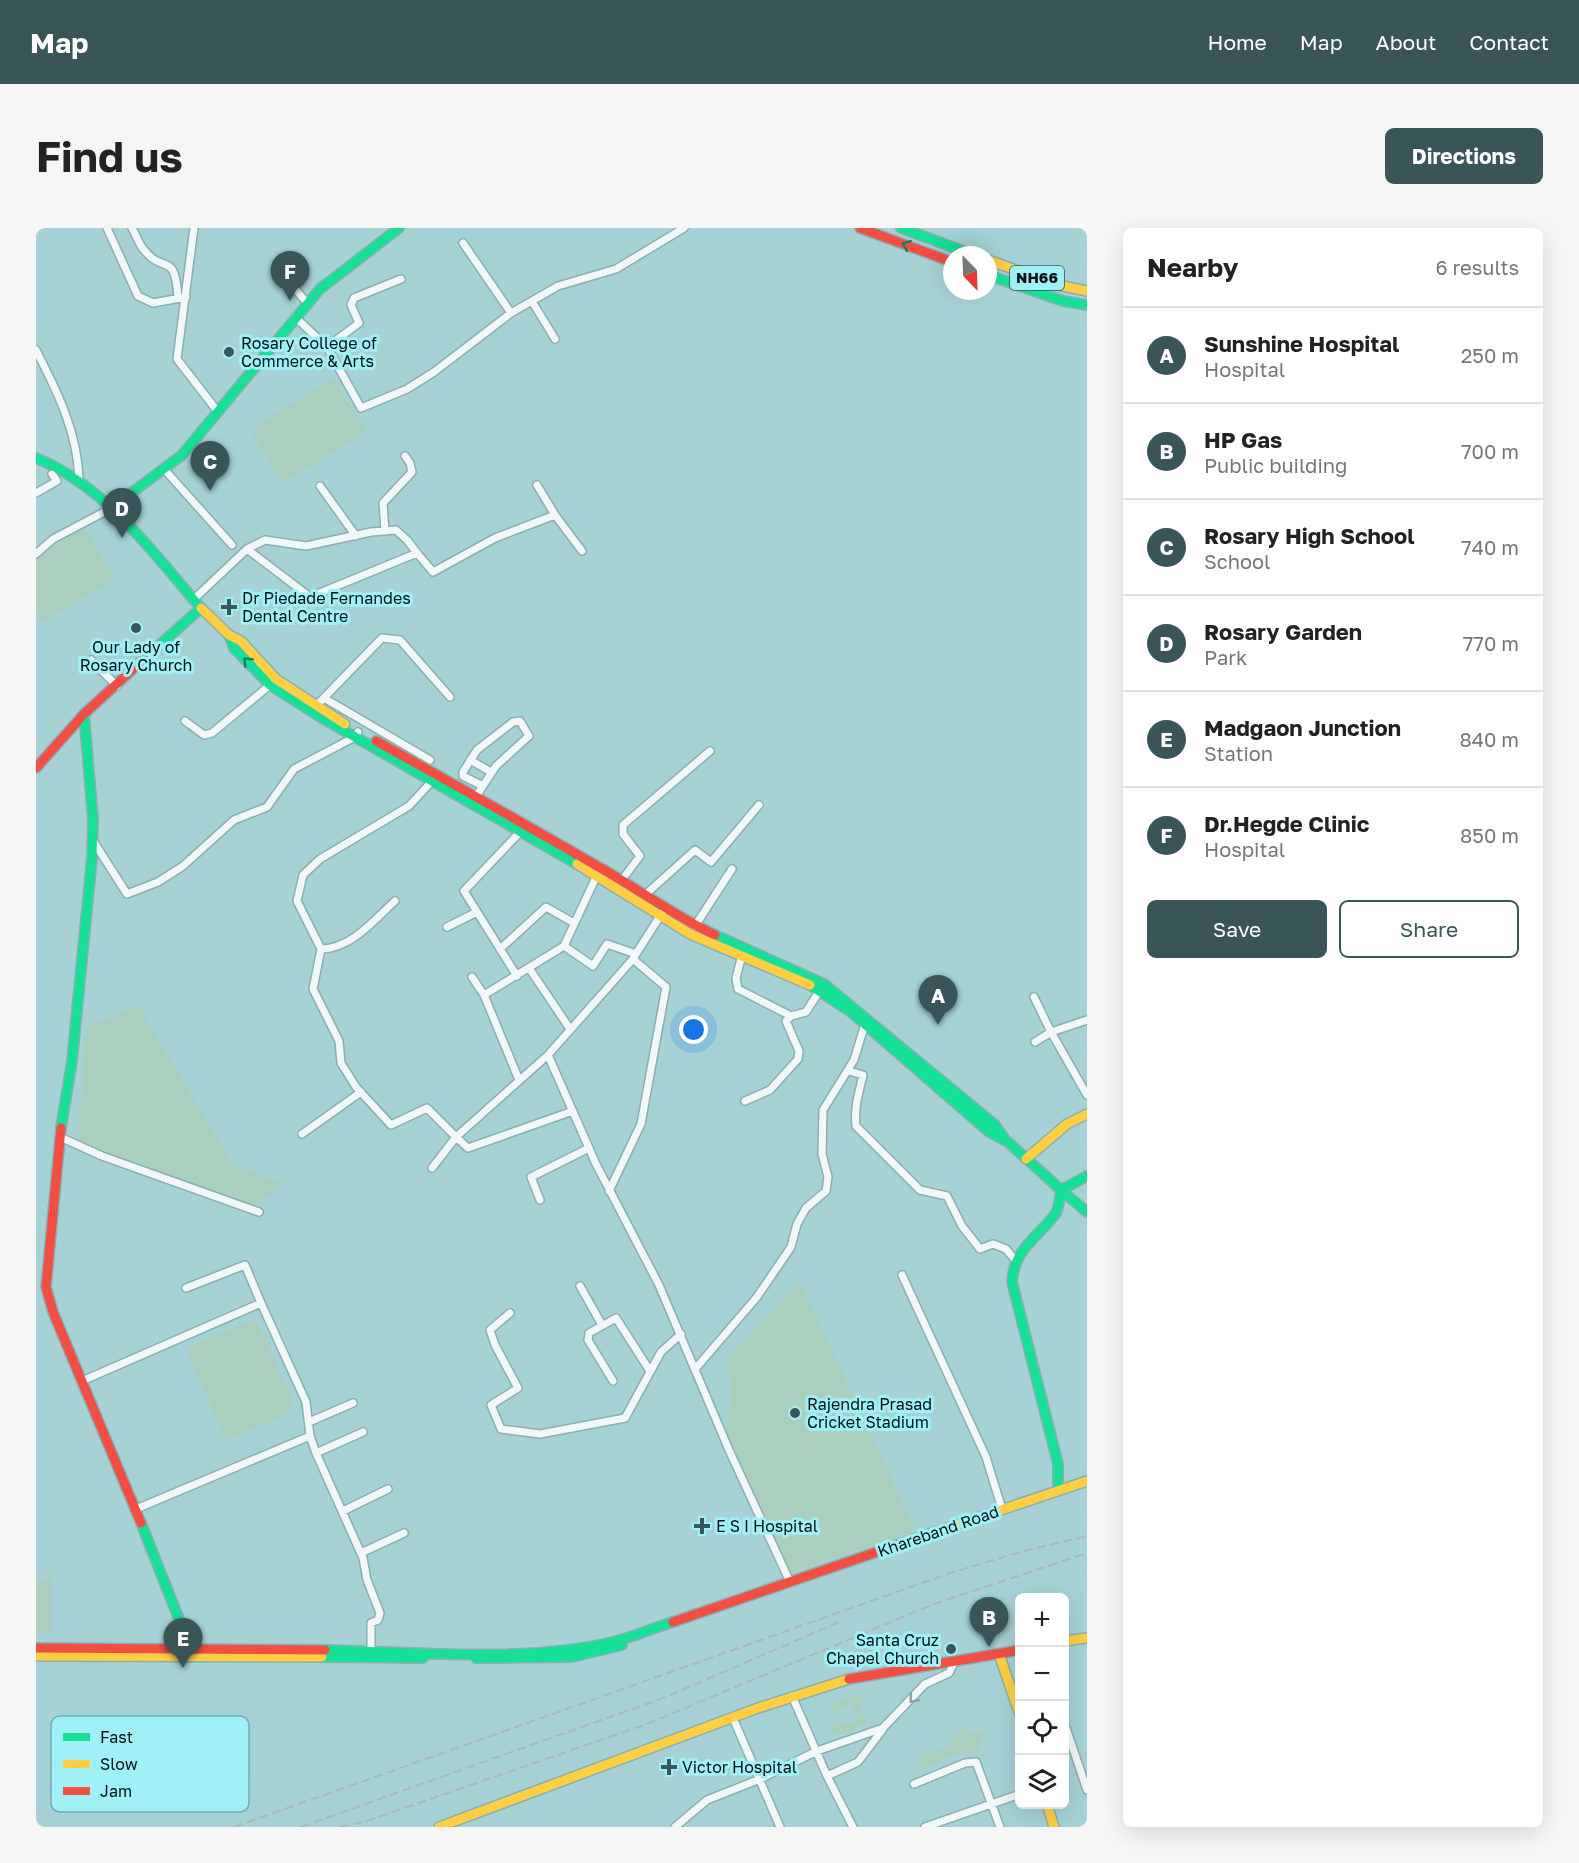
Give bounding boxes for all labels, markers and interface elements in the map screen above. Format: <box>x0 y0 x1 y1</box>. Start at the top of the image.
text: Map <box>30 26 88 59</box>
text: Home <box>1207 29 1267 55</box>
text: Map <box>1300 29 1343 55</box>
text: About <box>1376 29 1436 55</box>
text: Contact <box>1469 29 1549 55</box>
button: Directions <box>1385 128 1543 184</box>
text: Find us <box>36 131 183 181</box>
one-way arrow <box>901 240 912 252</box>
north arrow <box>943 246 997 300</box>
pin: F <box>270 251 310 301</box>
text: Nearby <box>1147 252 1238 283</box>
text: 6 results <box>1435 255 1519 279</box>
road number: NH66 <box>1010 266 1064 290</box>
text: Sunshine Hospital <box>1204 330 1399 357</box>
place label: Rosary College of Commerce & Arts <box>241 333 377 371</box>
text: A <box>1159 343 1174 367</box>
text: 250 m <box>1461 343 1519 367</box>
marker: Rosary College of Commerce & Arts <box>222 345 236 359</box>
text: Hospital <box>1204 357 1285 381</box>
text: HP Gas <box>1204 426 1282 453</box>
text: B <box>1159 439 1174 463</box>
text: 700 m <box>1461 439 1519 463</box>
pin: C <box>190 442 230 491</box>
text: Public building <box>1204 453 1347 477</box>
pin: D <box>102 488 142 538</box>
text: Rosary High School <box>1204 522 1415 549</box>
text: C <box>1159 535 1174 559</box>
text: 740 m <box>1461 535 1519 559</box>
text: School <box>1204 549 1270 573</box>
place label: Dr Piedade Fernandes Dental Centre <box>242 588 411 626</box>
marker: Dr Piedade Fernandes Dental Centre <box>220 598 238 616</box>
text: Rosary Garden <box>1204 618 1362 645</box>
marker: Our Lady of Rosary Church <box>129 621 143 635</box>
text: D <box>1159 631 1174 655</box>
text: 770 m <box>1463 631 1519 655</box>
place label: Our Lady of Rosary Church <box>80 637 192 675</box>
text: Park <box>1204 645 1247 669</box>
one-way arrow <box>243 658 254 669</box>
text: Madgaon Junction <box>1204 714 1401 741</box>
text: E <box>1160 727 1173 751</box>
text: 840 m <box>1460 727 1519 751</box>
text: Station <box>1204 741 1273 765</box>
text: Dr.Hegde Clinic <box>1204 810 1369 837</box>
text: F <box>1161 823 1172 847</box>
text: 850 m <box>1460 823 1519 847</box>
text: Hospital <box>1204 837 1285 861</box>
button: Save <box>1147 900 1327 958</box>
button: Share <box>1339 900 1519 958</box>
pin: A <box>918 976 958 1025</box>
your location <box>679 1015 708 1044</box>
place label: Rajendra Prasad Cricket Stadium <box>807 1394 932 1432</box>
marker: Rajendra Prasad Cricket Stadium <box>788 1406 802 1420</box>
street label: Khareband Road <box>875 1501 1001 1561</box>
place label: E S I Hospital <box>716 1516 818 1536</box>
marker: E S I Hospital <box>693 1517 711 1535</box>
map controls <box>1015 1593 1069 1809</box>
button: + <box>1015 1593 1069 1647</box>
pin: B <box>970 1598 1008 1647</box>
pin: E <box>164 1618 202 1668</box>
place label: Santa Cruz Chapel Church <box>826 1630 939 1668</box>
marker: Santa Cruz Chapel Church <box>944 1642 958 1656</box>
button: − <box>1015 1647 1069 1701</box>
one-way arrow <box>909 1692 920 1703</box>
button: locate <box>1015 1701 1069 1755</box>
legend <box>51 1716 249 1812</box>
text: Fast <box>100 1727 133 1747</box>
text: Slow <box>100 1754 138 1774</box>
button: layers <box>1015 1755 1069 1809</box>
place label: Victor Hospital <box>682 1757 797 1777</box>
marker: Victor Hospital <box>660 1758 678 1776</box>
text: Jam <box>100 1781 132 1801</box>

